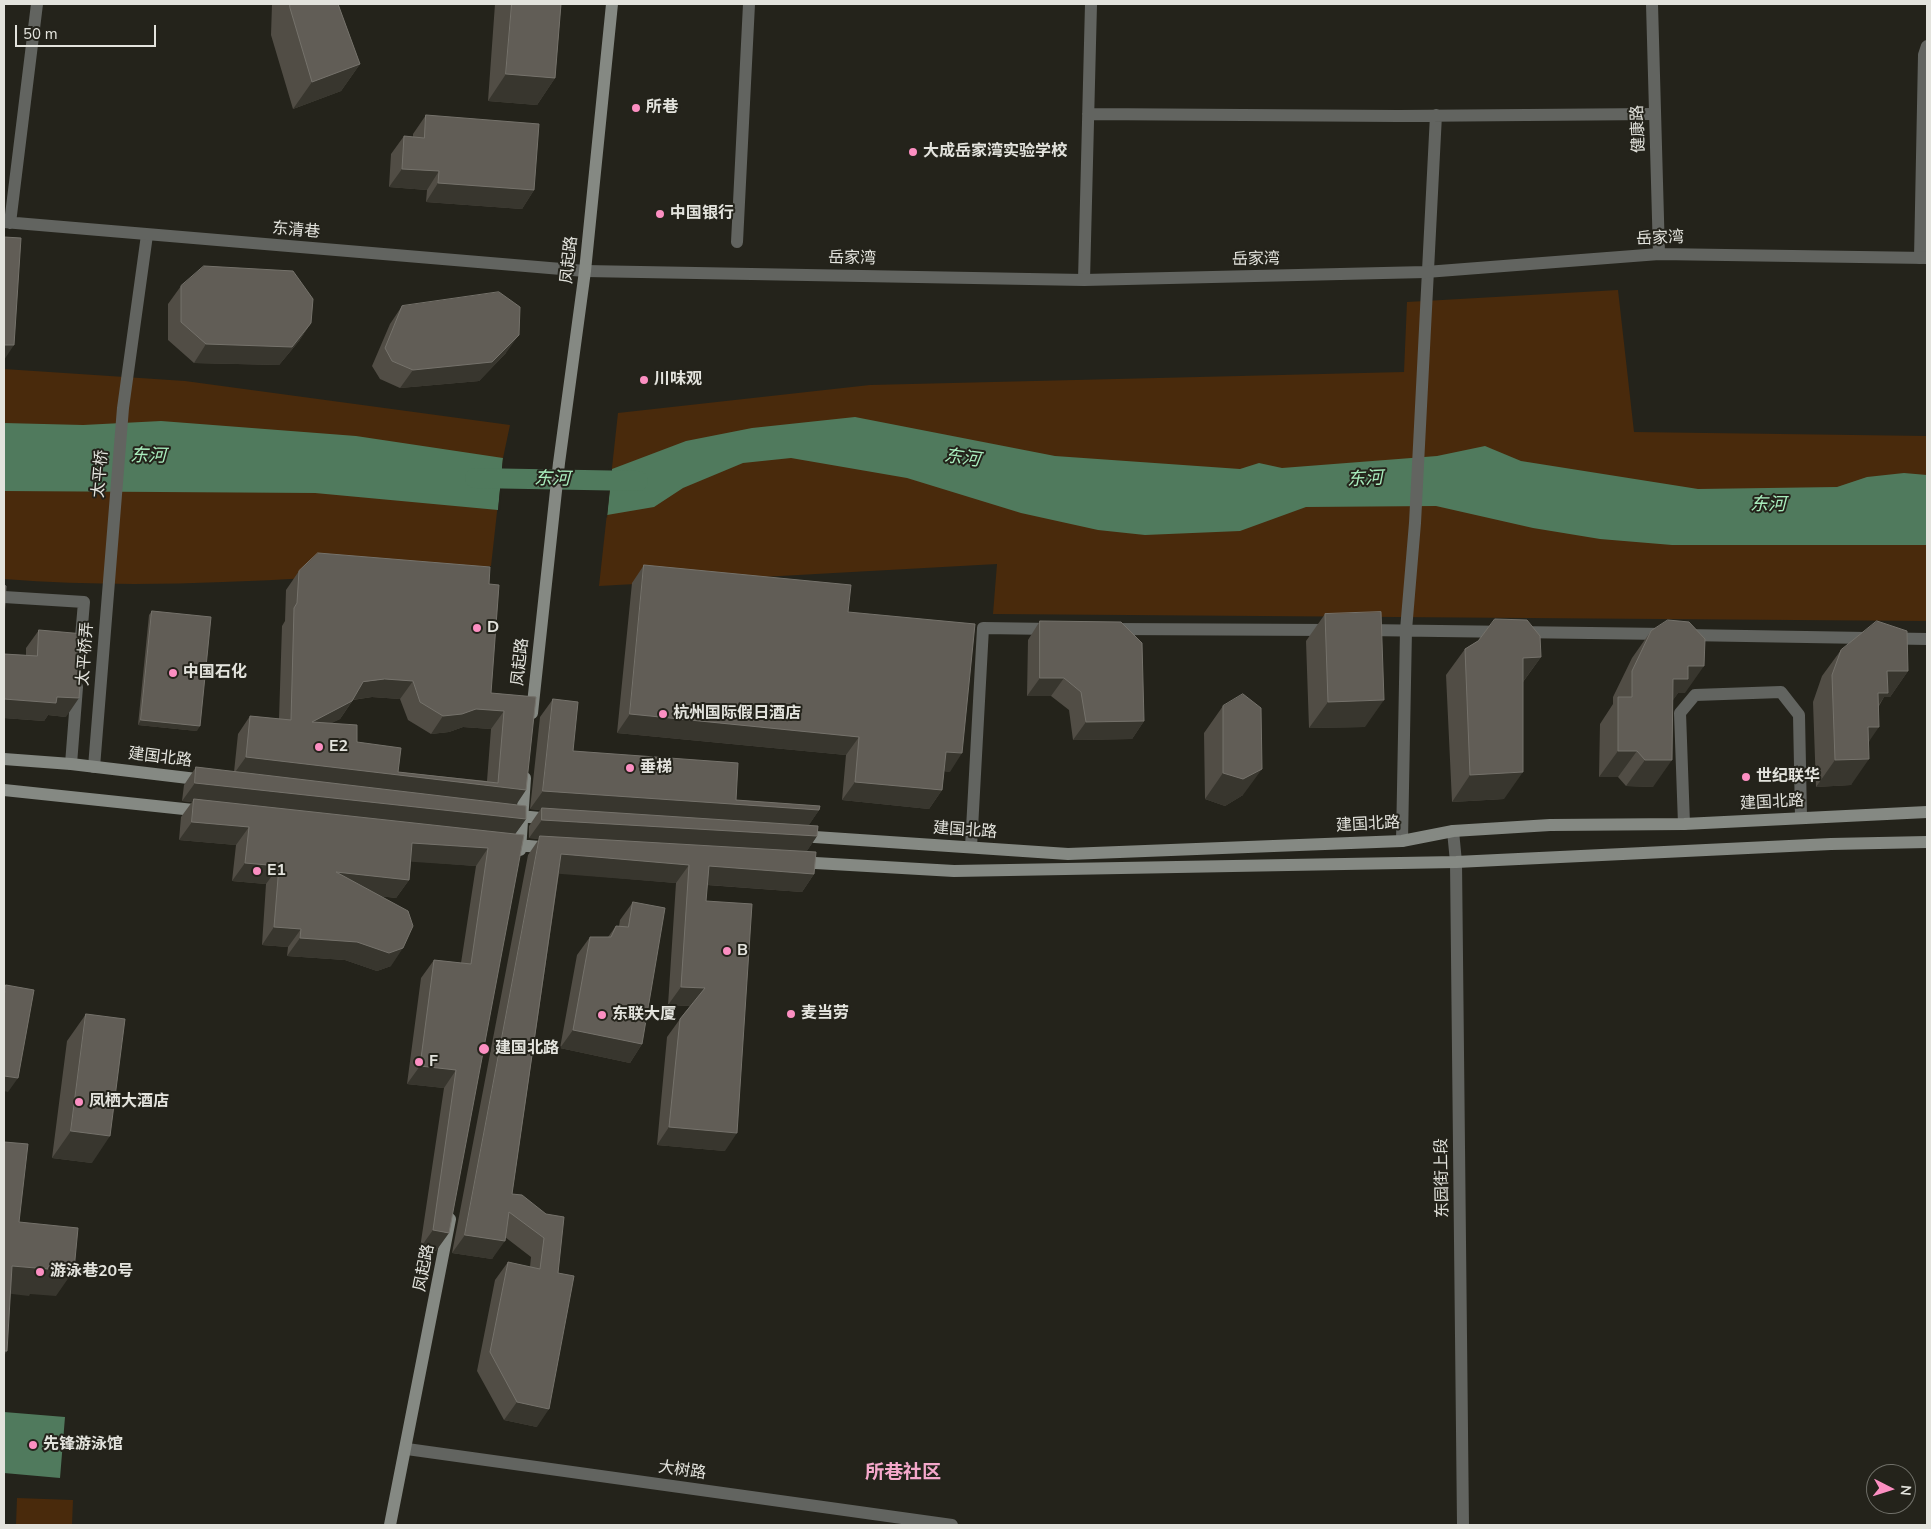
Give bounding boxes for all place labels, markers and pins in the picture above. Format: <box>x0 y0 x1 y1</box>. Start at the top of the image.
place label: 所巷 <box>646 98 678 118</box>
marker: 所巷 <box>630 102 642 114</box>
place label: 大成岳家湾实验学校 <box>923 142 1067 162</box>
marker: 大成岳家湾实验学校 <box>907 146 919 158</box>
place label: 中国银行 <box>670 204 734 224</box>
marker: 中国银行 <box>654 208 666 220</box>
place label: 川味观 <box>654 370 702 390</box>
marker: 川味观 <box>638 374 650 386</box>
place label: D <box>487 618 499 638</box>
marker: D <box>471 622 483 634</box>
place label: 中国石化 <box>183 663 247 683</box>
marker: 中国石化 <box>167 667 179 679</box>
place label: 杭州国际假日酒店 <box>673 704 801 724</box>
marker: 杭州国际假日酒店 <box>657 708 669 720</box>
place label: E2 <box>329 737 348 757</box>
marker: E2 <box>313 741 325 753</box>
place label: 垂梯 <box>640 758 672 778</box>
marker: 垂梯 <box>624 762 636 774</box>
place label: 世纪联华 <box>1756 767 1820 787</box>
marker: 世纪联华 <box>1740 771 1752 783</box>
place label: E1 <box>267 861 286 881</box>
marker: E1 <box>251 865 263 877</box>
place label: B <box>737 941 748 961</box>
marker: B <box>721 945 733 957</box>
place label: 麦当劳 <box>801 1004 849 1024</box>
place label: 东联大厦 <box>612 1005 676 1025</box>
marker: 麦当劳 <box>785 1008 797 1020</box>
marker: 东联大厦 <box>596 1009 608 1021</box>
place label: 建国北路 <box>495 1039 559 1059</box>
marker: 建国北路 <box>477 1042 491 1056</box>
place label: F <box>429 1052 438 1072</box>
marker: F <box>413 1056 425 1068</box>
place label: 凤栖大酒店 <box>89 1092 169 1112</box>
marker: 凤栖大酒店 <box>73 1096 85 1108</box>
place label: 游泳巷20号 <box>50 1262 133 1282</box>
marker: 游泳巷20号 <box>34 1266 46 1278</box>
place label: 先锋游泳馆 <box>43 1435 123 1455</box>
marker: 先锋游泳馆 <box>27 1439 39 1451</box>

